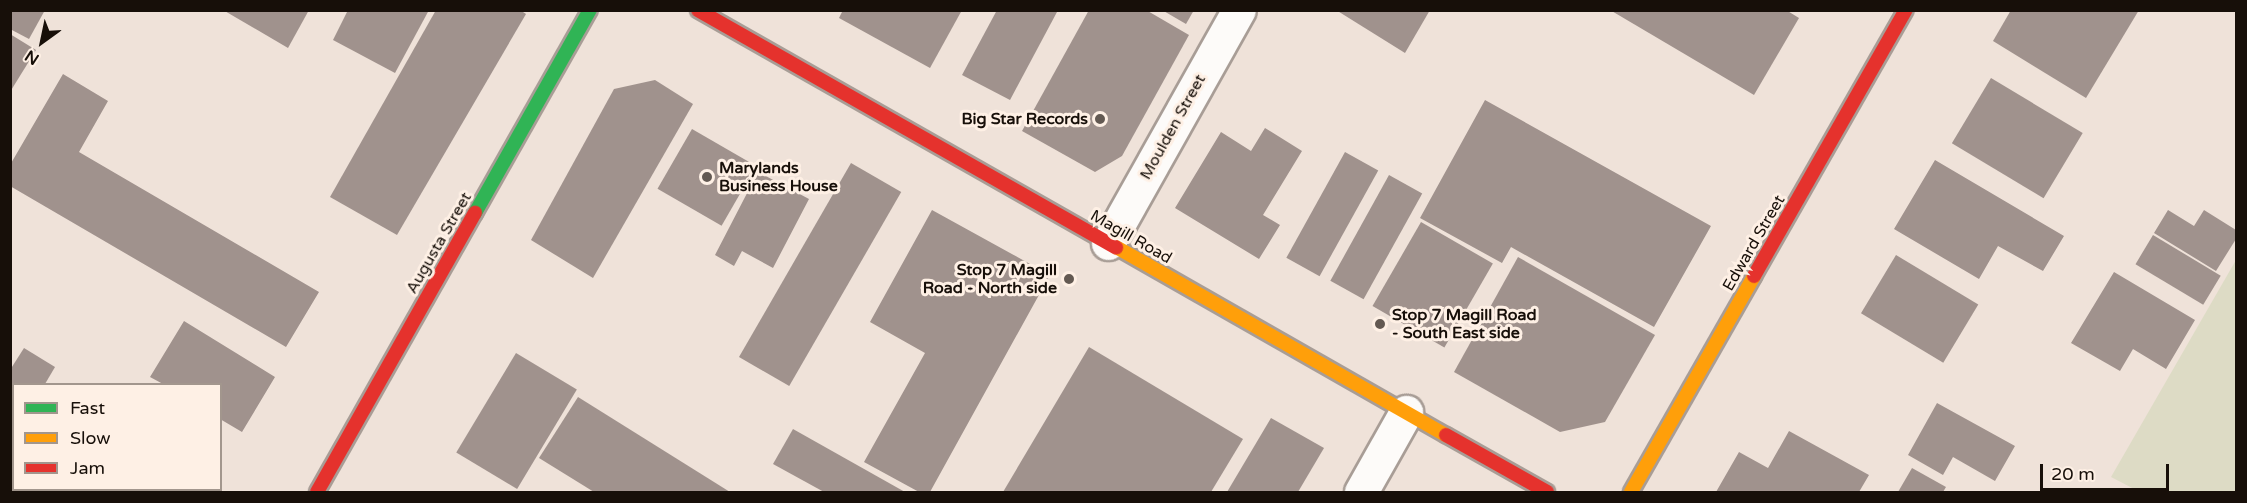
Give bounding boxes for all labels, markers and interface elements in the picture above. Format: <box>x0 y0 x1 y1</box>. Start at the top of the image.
north arrow <box>12 12 72 72</box>
text: N <box>21 45 43 69</box>
street label: Moulden Street <box>1136 71 1210 183</box>
place label: Big Star Records <box>962 109 1088 129</box>
marker: Big Star Records <box>1093 112 1107 126</box>
place label: Marylands Business House <box>719 158 838 196</box>
marker: Marylands Business House <box>700 170 714 184</box>
street label: Augusta Street <box>402 189 476 297</box>
street label: Edward Street <box>1719 192 1789 294</box>
street label: Magill Road <box>1087 206 1175 268</box>
place label: Stop 7 Magill Road - North side <box>923 260 1057 298</box>
marker: Stop 7 Magill Road - North side <box>1062 272 1076 286</box>
place label: Stop 7 Magill Road - South East side <box>1392 305 1537 343</box>
marker: Stop 7 Magill Road - South East side <box>1373 317 1387 331</box>
legend <box>12 383 222 491</box>
text: Fast <box>70 397 105 419</box>
text: Slow <box>70 427 111 449</box>
scale bar <box>2043 452 2172 490</box>
text: Jam <box>70 457 105 479</box>
text: 20 m <box>2051 463 2095 485</box>

